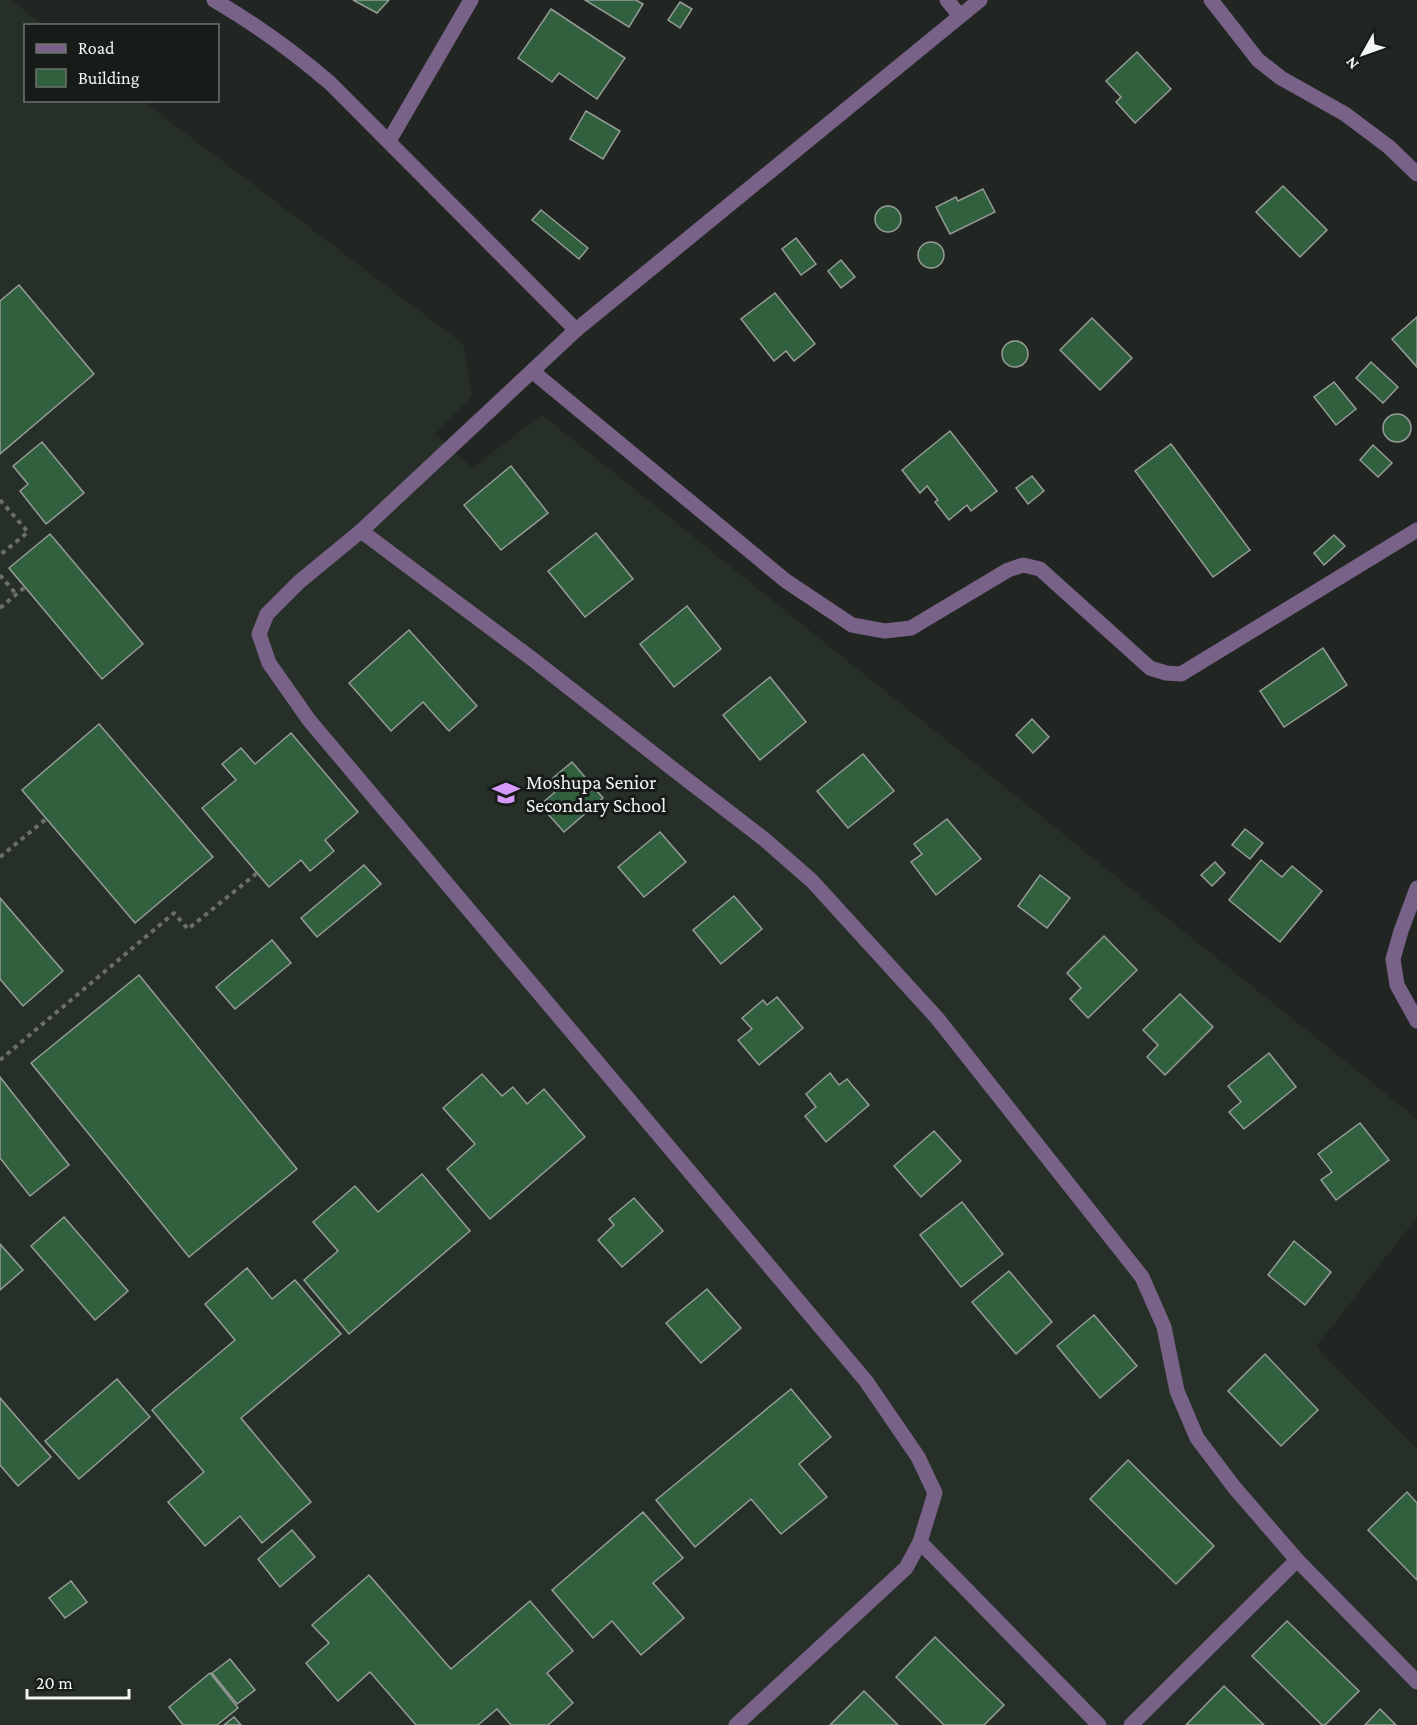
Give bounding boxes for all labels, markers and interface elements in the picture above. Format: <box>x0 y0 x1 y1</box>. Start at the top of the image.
legend <box>24 24 219 102</box>
north arrow <box>1333 24 1393 84</box>
text: Road <box>78 38 115 58</box>
text: N <box>1342 54 1362 73</box>
text: Building <box>78 68 140 88</box>
place label: Moshupa Senior Secondary School <box>526 771 666 817</box>
school or university icon: Moshupa Senior Secondary School <box>491 778 521 808</box>
scale bar <box>27 1662 129 1700</box>
text: 20 m <box>36 1673 73 1693</box>

